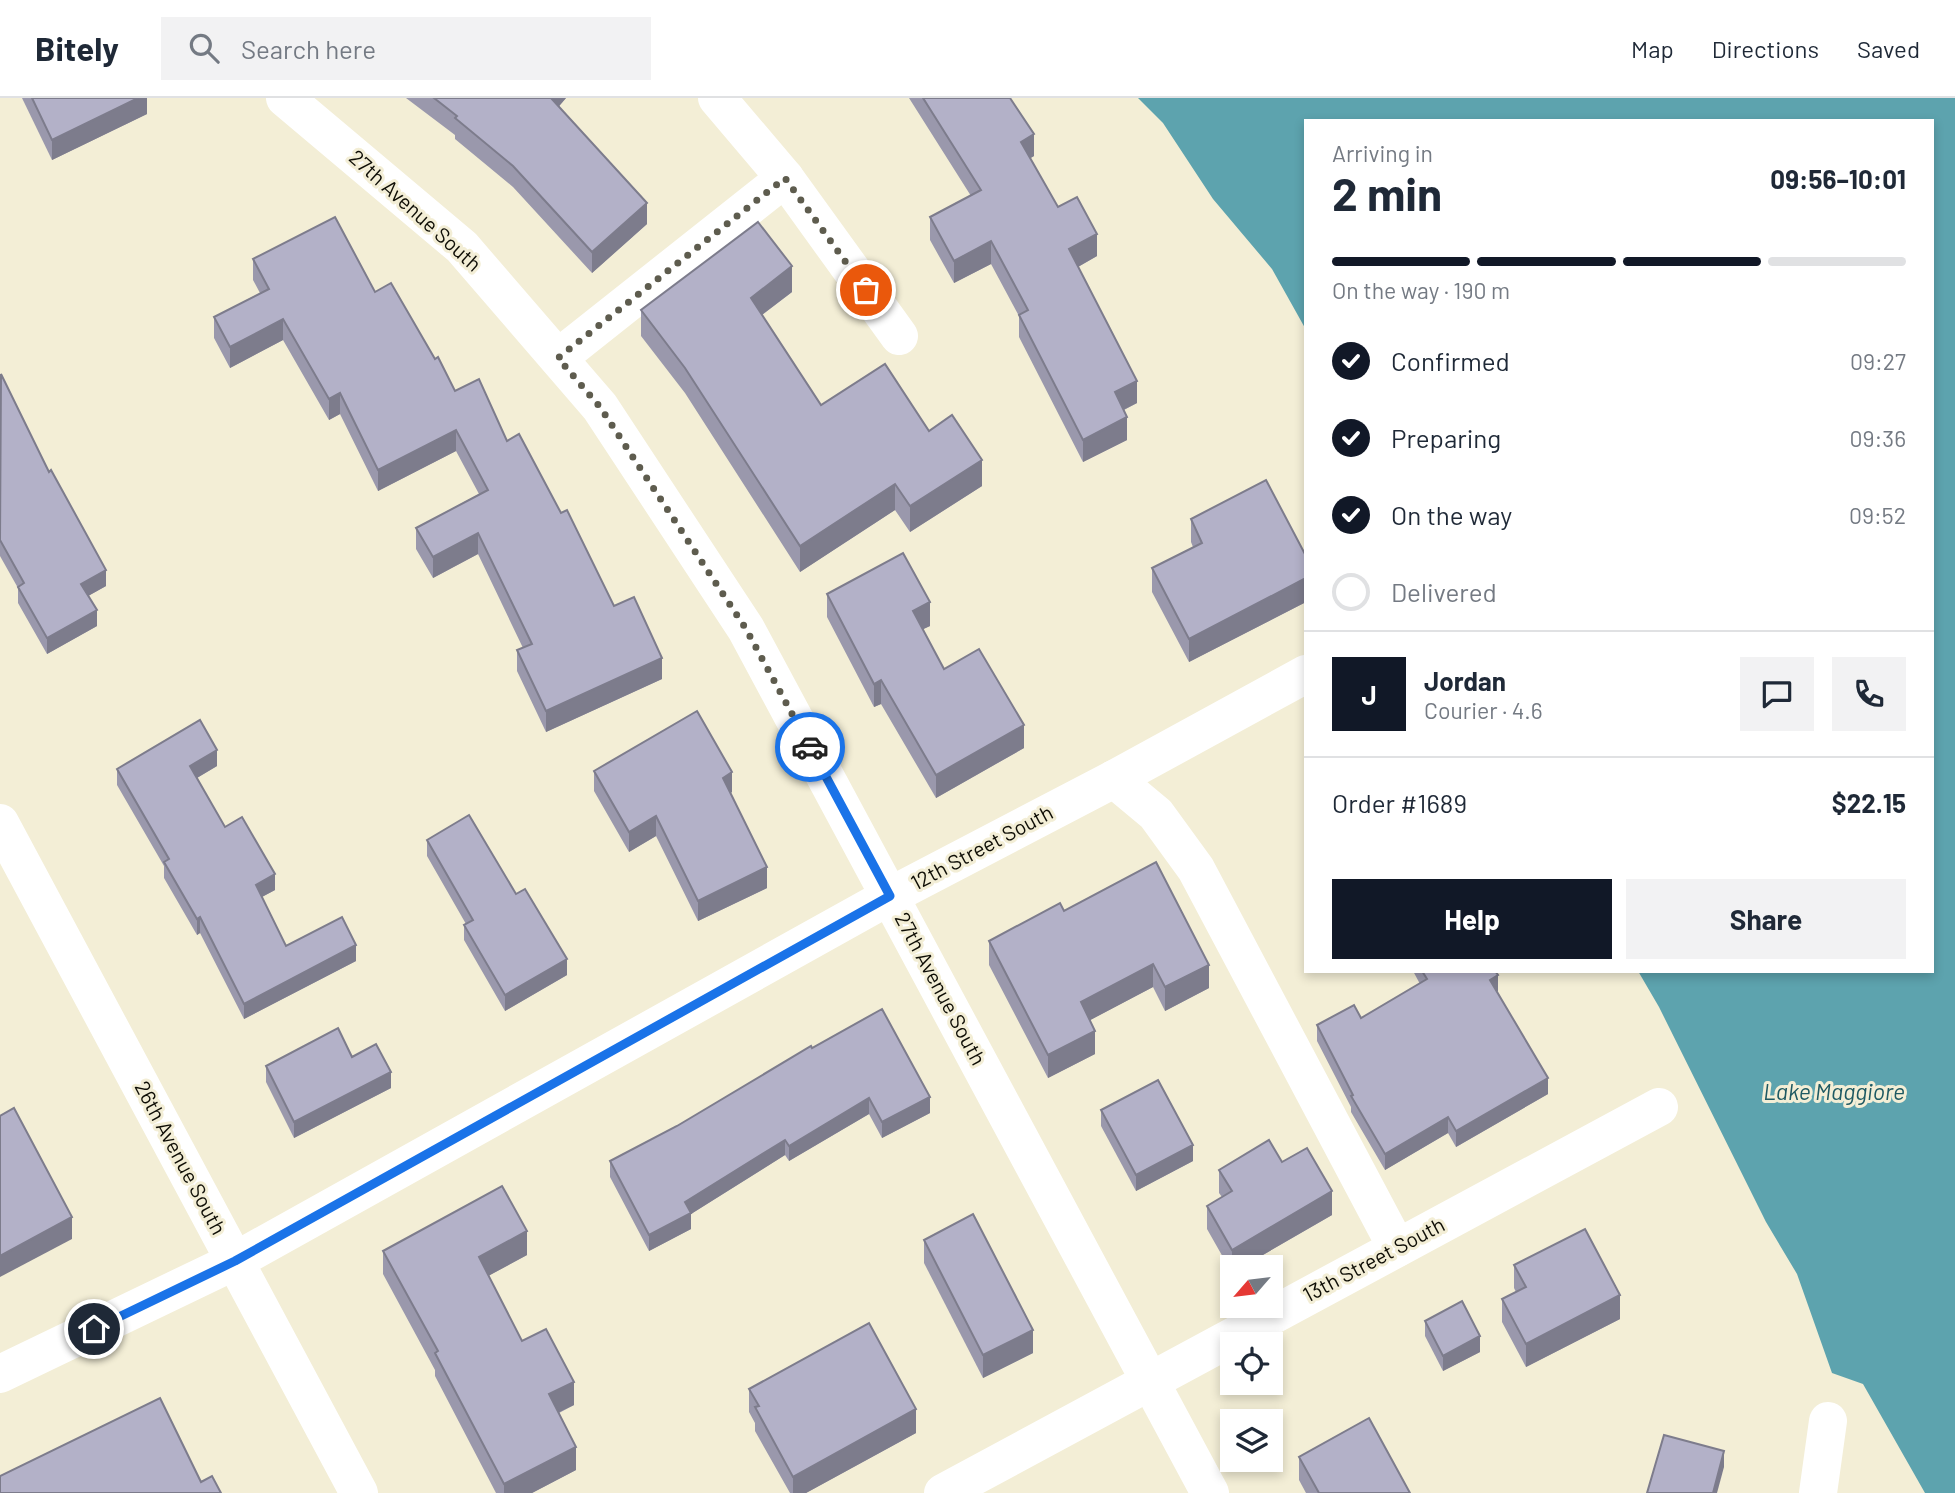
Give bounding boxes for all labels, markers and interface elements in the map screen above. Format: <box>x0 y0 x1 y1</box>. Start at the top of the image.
search box <box>161 17 651 80</box>
text: Bitely <box>35 28 119 68</box>
icon: search <box>185 29 223 67</box>
text: Search here <box>241 33 376 64</box>
text: Map <box>1631 34 1674 63</box>
text: Directions <box>1712 34 1819 63</box>
text: Saved <box>1857 34 1920 63</box>
text: Arriving in <box>1332 139 1433 167</box>
street label: 27th Avenue South <box>345 144 487 276</box>
text: 09:56–10:01 <box>1770 163 1906 194</box>
text: 2 min <box>1332 165 1442 220</box>
pin <box>836 260 896 320</box>
icon: bag <box>847 271 885 309</box>
text: On the way · 190 m <box>1332 276 1510 304</box>
icon: check <box>1332 342 1370 380</box>
text: Confirmed <box>1391 345 1510 376</box>
text: 09:27 <box>1850 347 1906 375</box>
icon: check <box>1332 419 1370 457</box>
text: Preparing <box>1391 422 1501 453</box>
text: 09:36 <box>1850 424 1906 452</box>
icon: check <box>1332 496 1370 534</box>
text: On the way <box>1391 499 1512 530</box>
text: 09:52 <box>1849 501 1906 529</box>
text: Delivered <box>1391 576 1497 607</box>
button: chat <box>1740 657 1814 731</box>
button: phone <box>1832 657 1906 731</box>
text: Jordan <box>1424 665 1506 696</box>
text: J <box>1361 679 1377 710</box>
text: Courier · 4.6 <box>1424 696 1543 724</box>
courier <box>775 712 845 782</box>
icon: car <box>791 728 829 766</box>
text: Order #1689 <box>1332 787 1467 818</box>
text: $22.15 <box>1832 787 1906 818</box>
street label: 12th Street South <box>906 799 1057 895</box>
button: Help <box>1332 879 1612 959</box>
button: Share <box>1626 879 1906 959</box>
street label: 27th Avenue South <box>891 908 992 1069</box>
street label: 26th Avenue South <box>130 1076 232 1238</box>
water label: Lake Maggiore <box>1763 1077 1905 1105</box>
street label: 13th Street South <box>1298 1211 1448 1307</box>
north arrow <box>1220 1255 1283 1318</box>
map controls <box>1220 1255 1283 1472</box>
pin <box>64 1299 124 1359</box>
icon: home <box>75 1310 113 1348</box>
button: locate <box>1220 1332 1283 1395</box>
button: layers <box>1220 1409 1283 1472</box>

